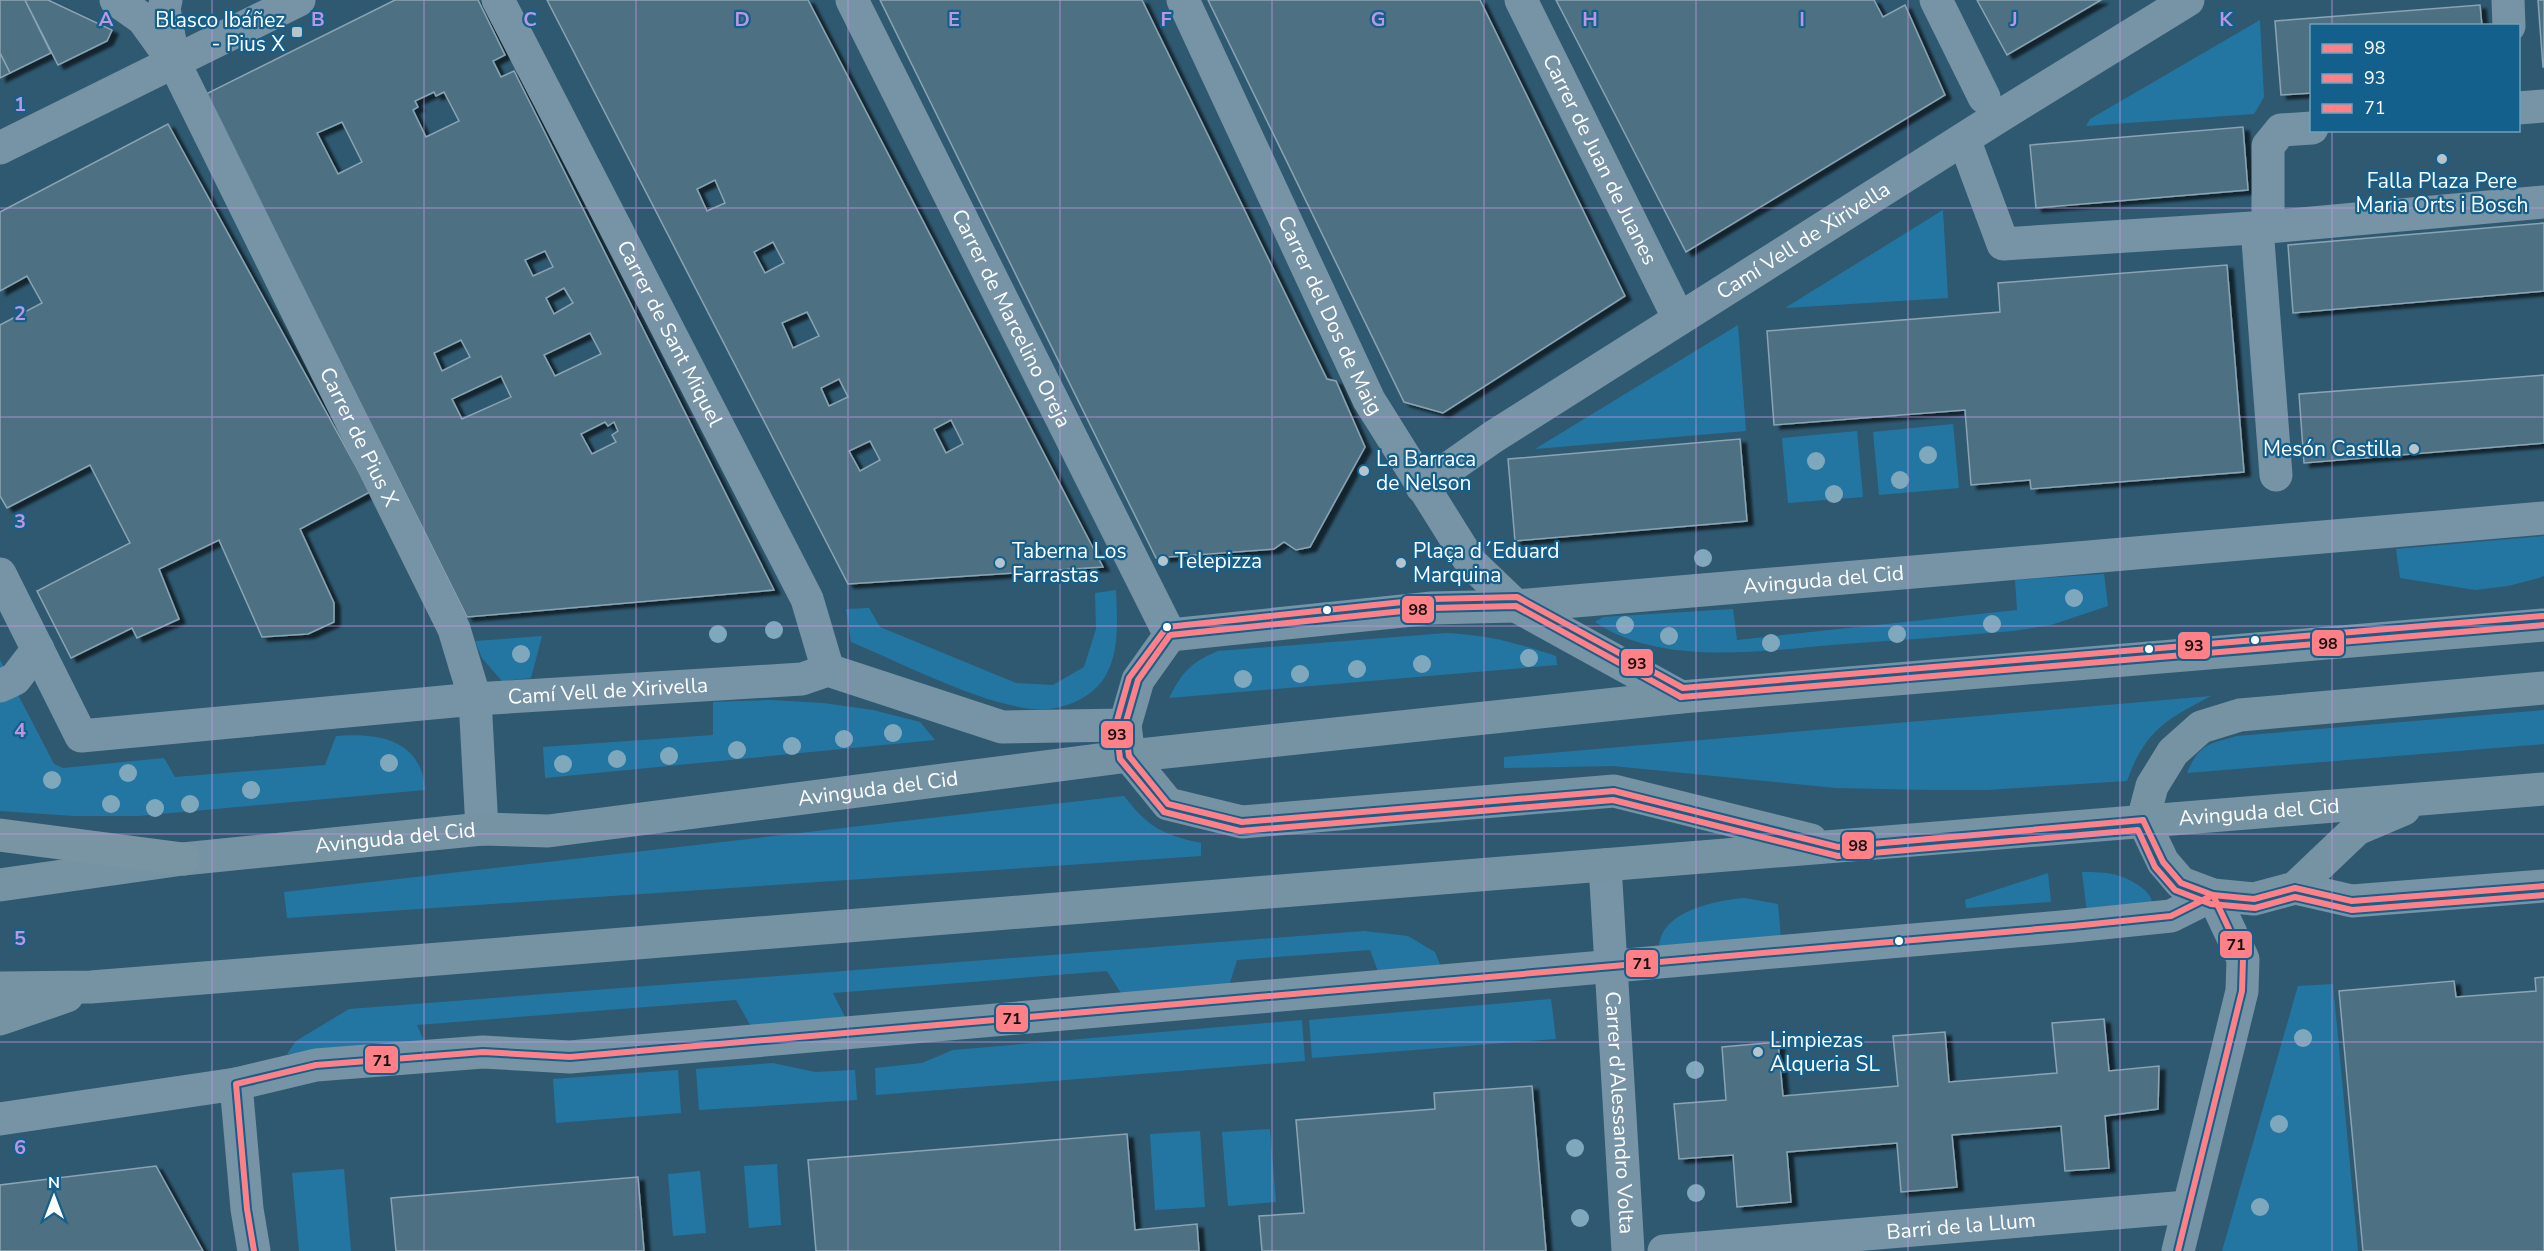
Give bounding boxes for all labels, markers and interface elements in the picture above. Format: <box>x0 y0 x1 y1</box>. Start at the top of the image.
text: A <box>99 6 114 33</box>
place label: Blasco Ibáñez - Pius X <box>155 6 285 58</box>
text: B <box>311 6 325 33</box>
text: C <box>523 6 537 33</box>
text: D <box>734 6 750 33</box>
text: E <box>948 6 960 33</box>
text: F <box>1160 6 1172 33</box>
text: G <box>1371 6 1385 33</box>
text: H <box>1582 6 1598 33</box>
text: I <box>1799 6 1805 33</box>
text: J <box>2009 6 2018 33</box>
text: K <box>2219 6 2233 33</box>
legend <box>2310 24 2520 132</box>
marker: Blasco Ibáñez - Pius X <box>290 25 304 39</box>
text: 98 <box>2364 36 2386 60</box>
street label: Carrer de Juan de Juanes <box>1536 49 1664 270</box>
text: 93 <box>2364 66 2386 90</box>
text: 1 <box>14 91 26 118</box>
text: 71 <box>2364 96 2386 120</box>
marker: Falla Plaza Pere Maria Orts i Bosch <box>2435 152 2449 166</box>
place label: Falla Plaza Pere Maria Orts i Bosch <box>2356 167 2528 219</box>
street label: Camí Vell de Xirivella <box>1711 175 1895 306</box>
street label: Carrer de Marcelino Oreja <box>945 204 1078 432</box>
street label: Carrer del Dos de Maig <box>1271 211 1389 420</box>
street label: Carrer de Sant Miquel <box>610 235 730 432</box>
text: 2 <box>14 300 26 327</box>
street label: Carrer de Pius X <box>313 362 405 511</box>
place label: Mesón Castilla <box>2263 435 2402 463</box>
marker: Mesón Castilla <box>2407 442 2421 456</box>
place label: La Barraca de Nelson <box>1376 445 1476 497</box>
marker: La Barraca de Nelson <box>1357 464 1371 478</box>
text: 3 <box>14 508 26 535</box>
place label: Taberna Los Farrastas <box>1012 537 1127 589</box>
place label: Plaça d´Eduard Marquina <box>1413 537 1559 589</box>
place label: Telepizza <box>1175 547 1262 575</box>
marker: Telepizza <box>1156 554 1170 568</box>
marker: Taberna Los Farrastas <box>993 556 1007 570</box>
marker: Plaça d´Eduard Marquina <box>1394 556 1408 570</box>
street label: Avinguda del Cid <box>1742 559 1905 601</box>
line badge: 98 <box>1401 595 1435 624</box>
text: 98 <box>1408 599 1428 621</box>
unlabelled marker <box>1321 604 1333 616</box>
unlabelled marker <box>1161 621 1173 633</box>
line badge: 98 <box>2311 629 2345 657</box>
line badge: 93 <box>2177 631 2211 660</box>
text: 98 <box>2318 633 2338 655</box>
unlabelled marker <box>2249 634 2261 646</box>
text: 93 <box>2184 635 2204 657</box>
unlabelled marker <box>2143 643 2155 655</box>
line badge: 93 <box>1620 648 1654 677</box>
text: 93 <box>1627 653 1647 675</box>
street label: Camí Vell de Xirivella <box>507 671 709 711</box>
text: 4 <box>14 717 26 744</box>
line badge: 93 <box>1100 720 1134 749</box>
text: 93 <box>1107 724 1127 746</box>
street label: Avinguda del Cid <box>796 764 960 813</box>
street label: Avinguda del Cid <box>2177 792 2341 832</box>
street label: Avinguda del Cid <box>313 816 477 860</box>
line badge: 98 <box>1841 831 1875 860</box>
text: 98 <box>1848 835 1868 857</box>
text: 5 <box>14 925 26 952</box>
line badge: 71 <box>2219 930 2253 959</box>
text: 71 <box>2226 934 2246 956</box>
unlabelled marker <box>1893 935 1905 947</box>
line badge: 71 <box>1625 949 1659 978</box>
text: 71 <box>1632 953 1652 975</box>
street label: Carrer d'Alessandro Volta <box>1599 990 1641 1235</box>
line badge: 71 <box>995 1004 1029 1033</box>
text: 71 <box>1002 1008 1022 1030</box>
place label: Limpiezas Alqueria SL <box>1770 1026 1880 1078</box>
line badge: 71 <box>364 1045 399 1074</box>
marker: Limpiezas Alqueria SL <box>1751 1045 1765 1059</box>
text: 71 <box>372 1050 392 1072</box>
text: 6 <box>14 1134 26 1161</box>
north arrow <box>24 1167 84 1227</box>
text: N <box>48 1172 60 1194</box>
street label: Barri de la Llum <box>1885 1206 2037 1246</box>

